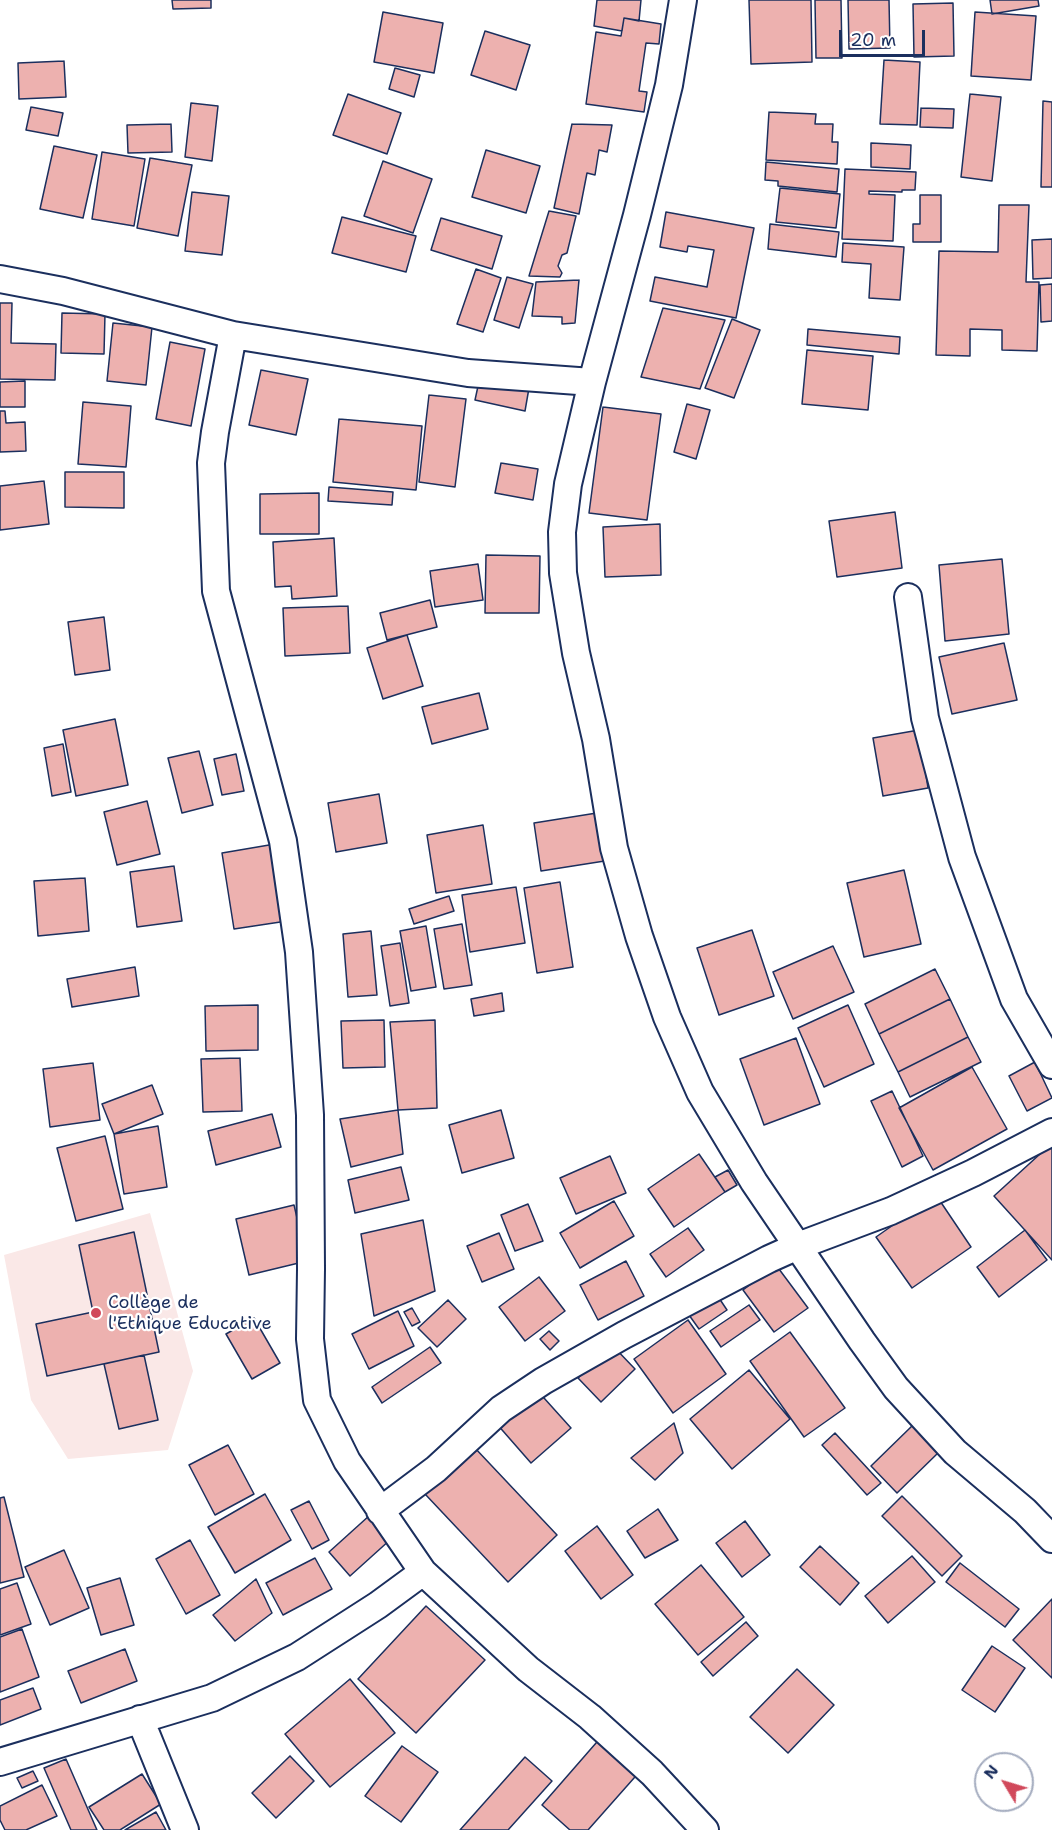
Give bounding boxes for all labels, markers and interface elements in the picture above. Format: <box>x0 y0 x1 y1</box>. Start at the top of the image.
scale bar <box>842 18 928 56</box>
text: 20 m <box>850 28 896 52</box>
place label: Collège de l'Ethique Educative <box>108 1292 272 1334</box>
marker: Collège de l'Ethique Educative <box>89 1306 103 1320</box>
north arrow <box>974 1752 1034 1812</box>
text: N <box>979 1760 1003 1783</box>

